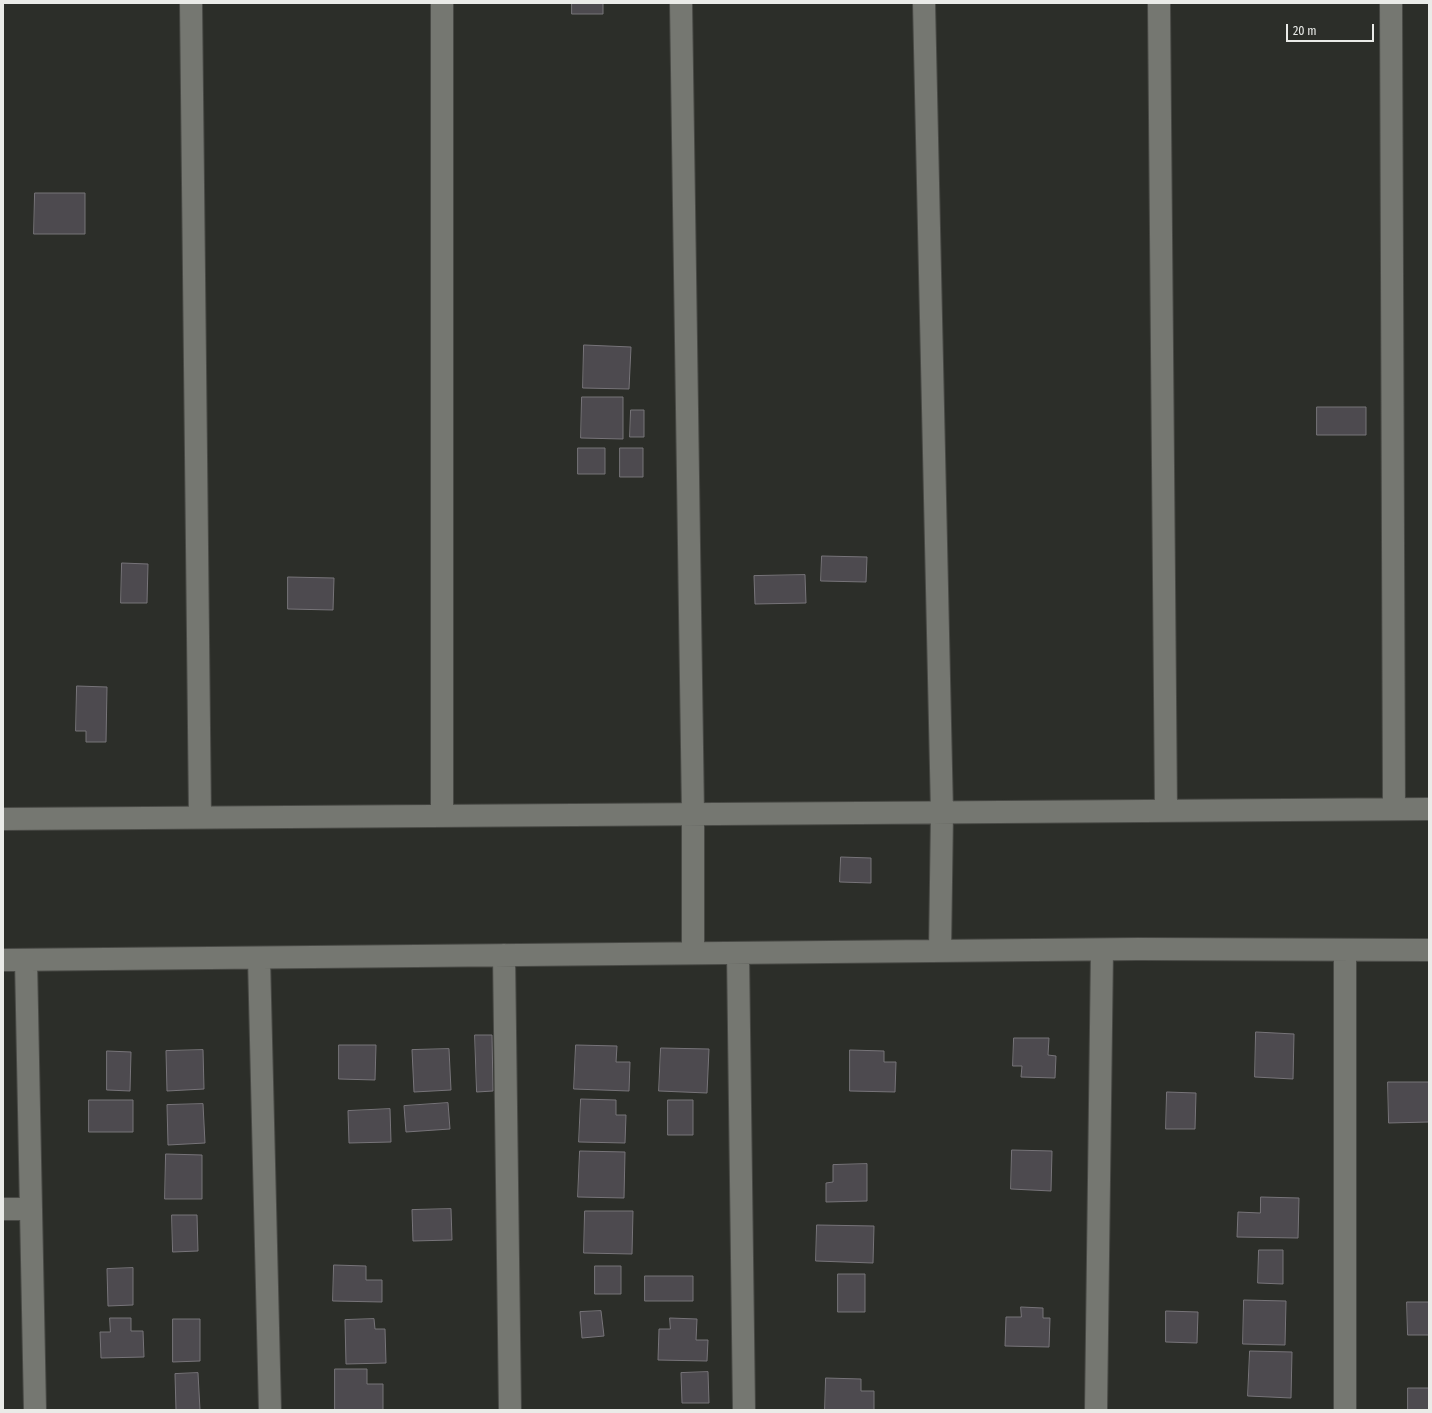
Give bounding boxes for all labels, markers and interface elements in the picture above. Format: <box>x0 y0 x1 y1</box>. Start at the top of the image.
scale bar <box>1288 16 1376 42</box>
text: 20 m <box>1293 24 1317 38</box>

